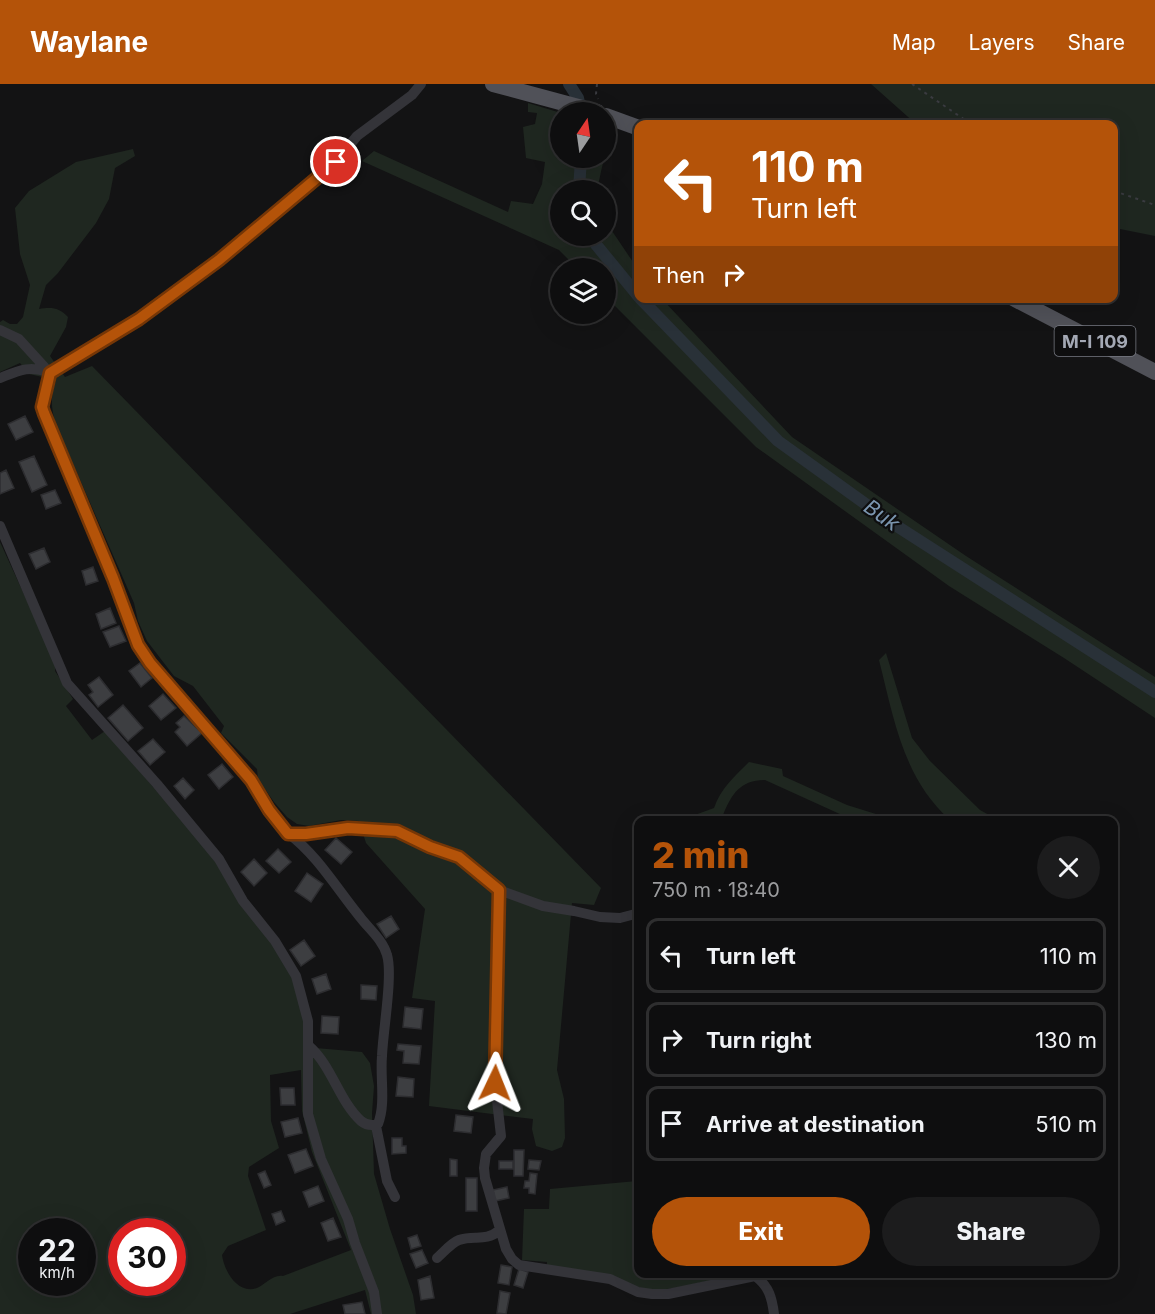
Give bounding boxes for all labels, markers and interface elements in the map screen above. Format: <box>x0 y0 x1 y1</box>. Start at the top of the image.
text: Waylane <box>30 25 148 59</box>
text: Map <box>892 30 936 55</box>
text: Layers <box>969 30 1035 55</box>
text: Share <box>1068 30 1125 55</box>
north arrow <box>550 102 616 168</box>
map controls <box>550 102 616 324</box>
pin <box>310 136 361 187</box>
text: 110 m <box>751 141 864 192</box>
icon: left <box>652 144 730 222</box>
icon: arrive <box>319 145 352 178</box>
button: search <box>550 180 616 246</box>
text: Turn left <box>751 192 857 225</box>
button: layers <box>550 258 616 324</box>
icon: right <box>717 258 750 291</box>
text: Then <box>652 262 705 288</box>
road number: M-I 109 <box>1054 326 1136 356</box>
water label: Buk <box>859 494 905 536</box>
text: 2 min <box>652 833 749 877</box>
button: close <box>1037 836 1100 899</box>
text: 750 m · 18:40 <box>652 878 780 902</box>
icon: left <box>655 939 688 972</box>
text: Turn left <box>706 943 796 969</box>
text: 110 m <box>1040 943 1097 969</box>
icon: right <box>655 1023 688 1056</box>
text: Turn right <box>706 1027 812 1053</box>
text: 130 m <box>1035 1027 1097 1053</box>
position arrow <box>463 1051 527 1115</box>
icon: arrive <box>655 1107 688 1140</box>
text: Arrive at destination <box>706 1111 925 1137</box>
text: 510 m <box>1035 1111 1097 1137</box>
button: Exit <box>652 1197 870 1266</box>
button: Share <box>882 1197 1100 1266</box>
speed limit sign: 30 <box>108 1218 186 1296</box>
text: 22 <box>38 1232 76 1268</box>
text: km/h <box>39 1263 75 1282</box>

